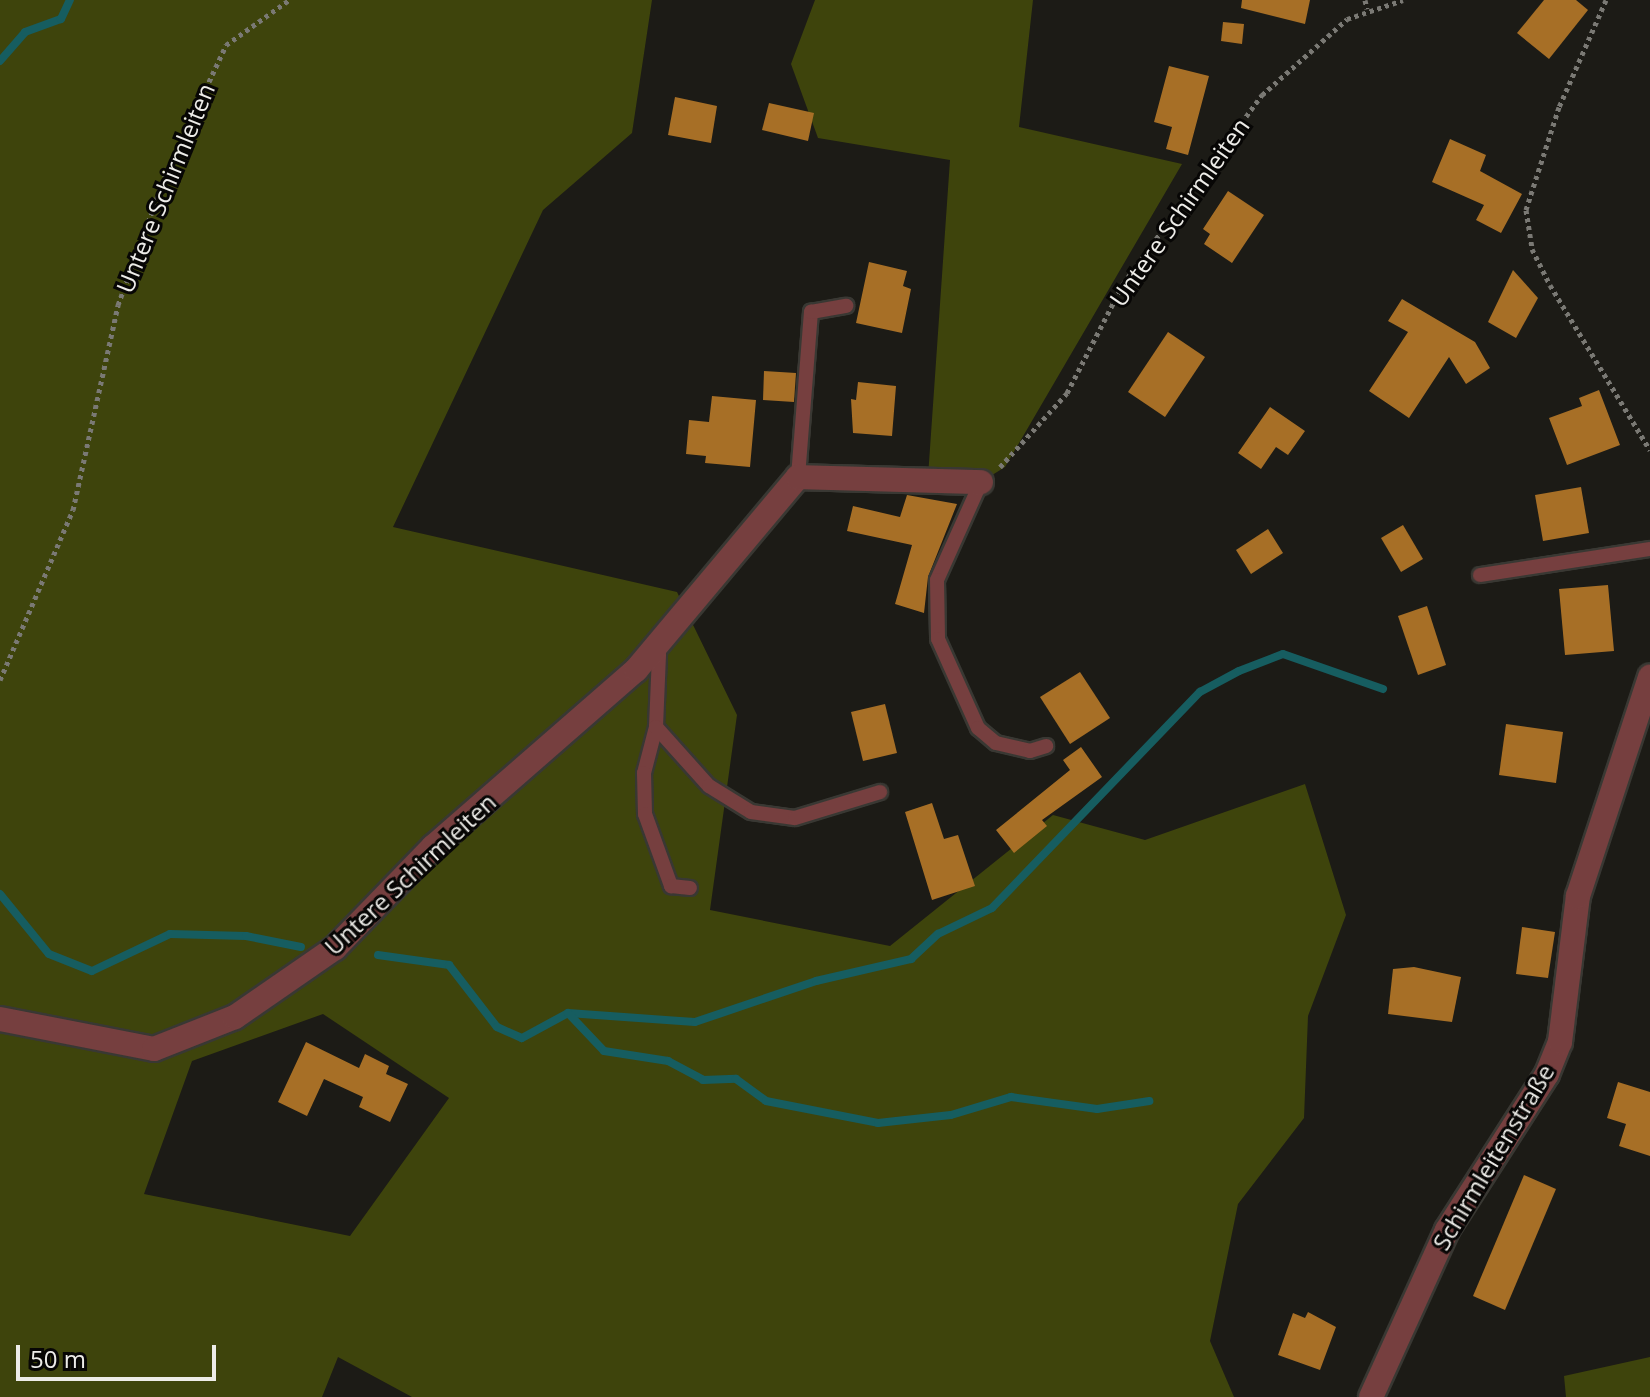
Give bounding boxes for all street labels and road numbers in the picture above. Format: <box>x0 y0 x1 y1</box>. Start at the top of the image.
street label: Untere Schirmleiten <box>110 79 220 297</box>
street label: Untere Schirmleiten <box>1103 112 1255 312</box>
street label: Untere Schirmleiten <box>318 787 502 961</box>
street label: Schirmleitenstraße <box>1426 1059 1560 1255</box>

